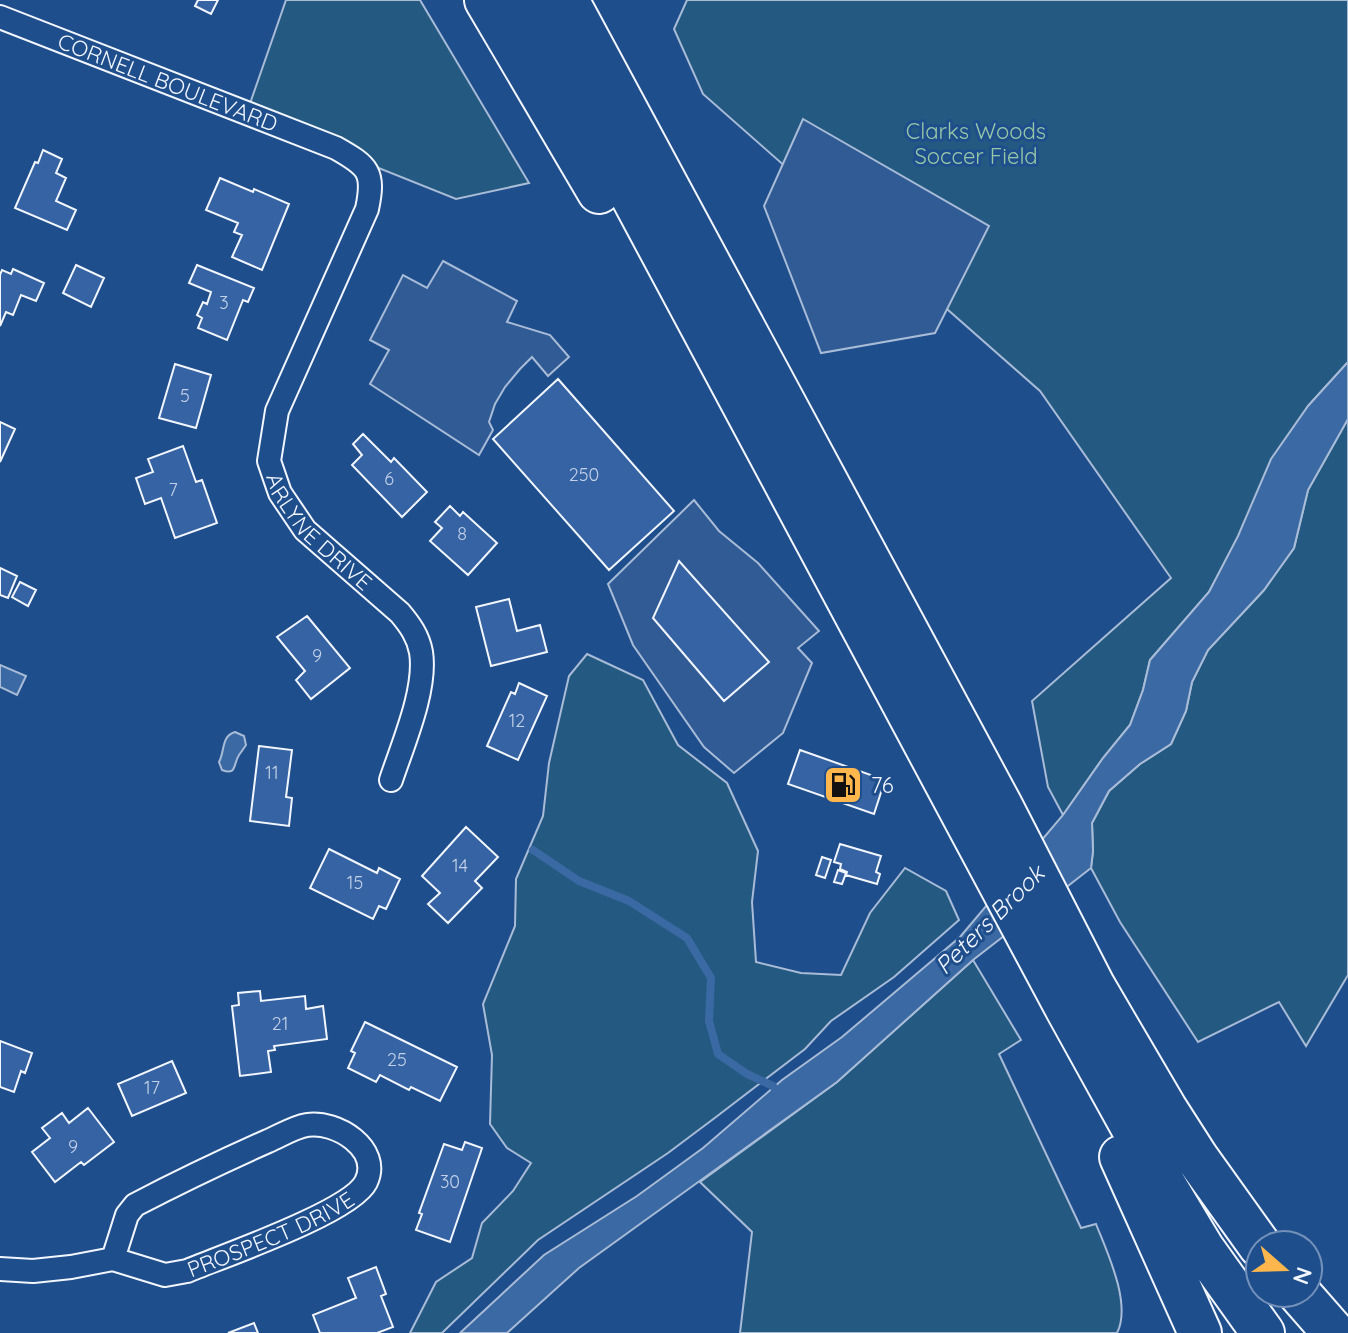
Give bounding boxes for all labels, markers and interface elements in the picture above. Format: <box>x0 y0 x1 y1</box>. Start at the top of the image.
street label: CORNELL BOULEVARD <box>54 27 282 138</box>
park label: Clarks Woods Soccer Field <box>906 117 1046 170</box>
house number: 3 <box>219 291 229 314</box>
house number: 5 <box>180 384 190 407</box>
house number: 250 <box>569 463 599 486</box>
house number: 6 <box>384 467 394 490</box>
street label: ARLYNE DRIVE <box>260 469 378 596</box>
house number: 7 <box>168 478 178 501</box>
house number: 8 <box>457 522 467 545</box>
house number: 9 <box>312 644 322 667</box>
house number: 12 <box>509 709 525 732</box>
house number: 11 <box>265 761 279 784</box>
fuel station icon: 76 <box>822 764 864 806</box>
place label: 76 <box>871 771 894 799</box>
house number: 14 <box>452 854 468 877</box>
water label: Peters Brook <box>928 857 1052 980</box>
house number: 15 <box>347 871 363 894</box>
house number: 21 <box>272 1012 288 1035</box>
house number: 25 <box>387 1048 407 1071</box>
house number: 17 <box>144 1076 160 1099</box>
house number: 9 <box>68 1135 78 1158</box>
house number: 30 <box>440 1170 460 1193</box>
street label: PROSPECT DRIVE <box>183 1185 359 1283</box>
north arrow <box>1244 1229 1324 1309</box>
text: N <box>1287 1263 1319 1288</box>

